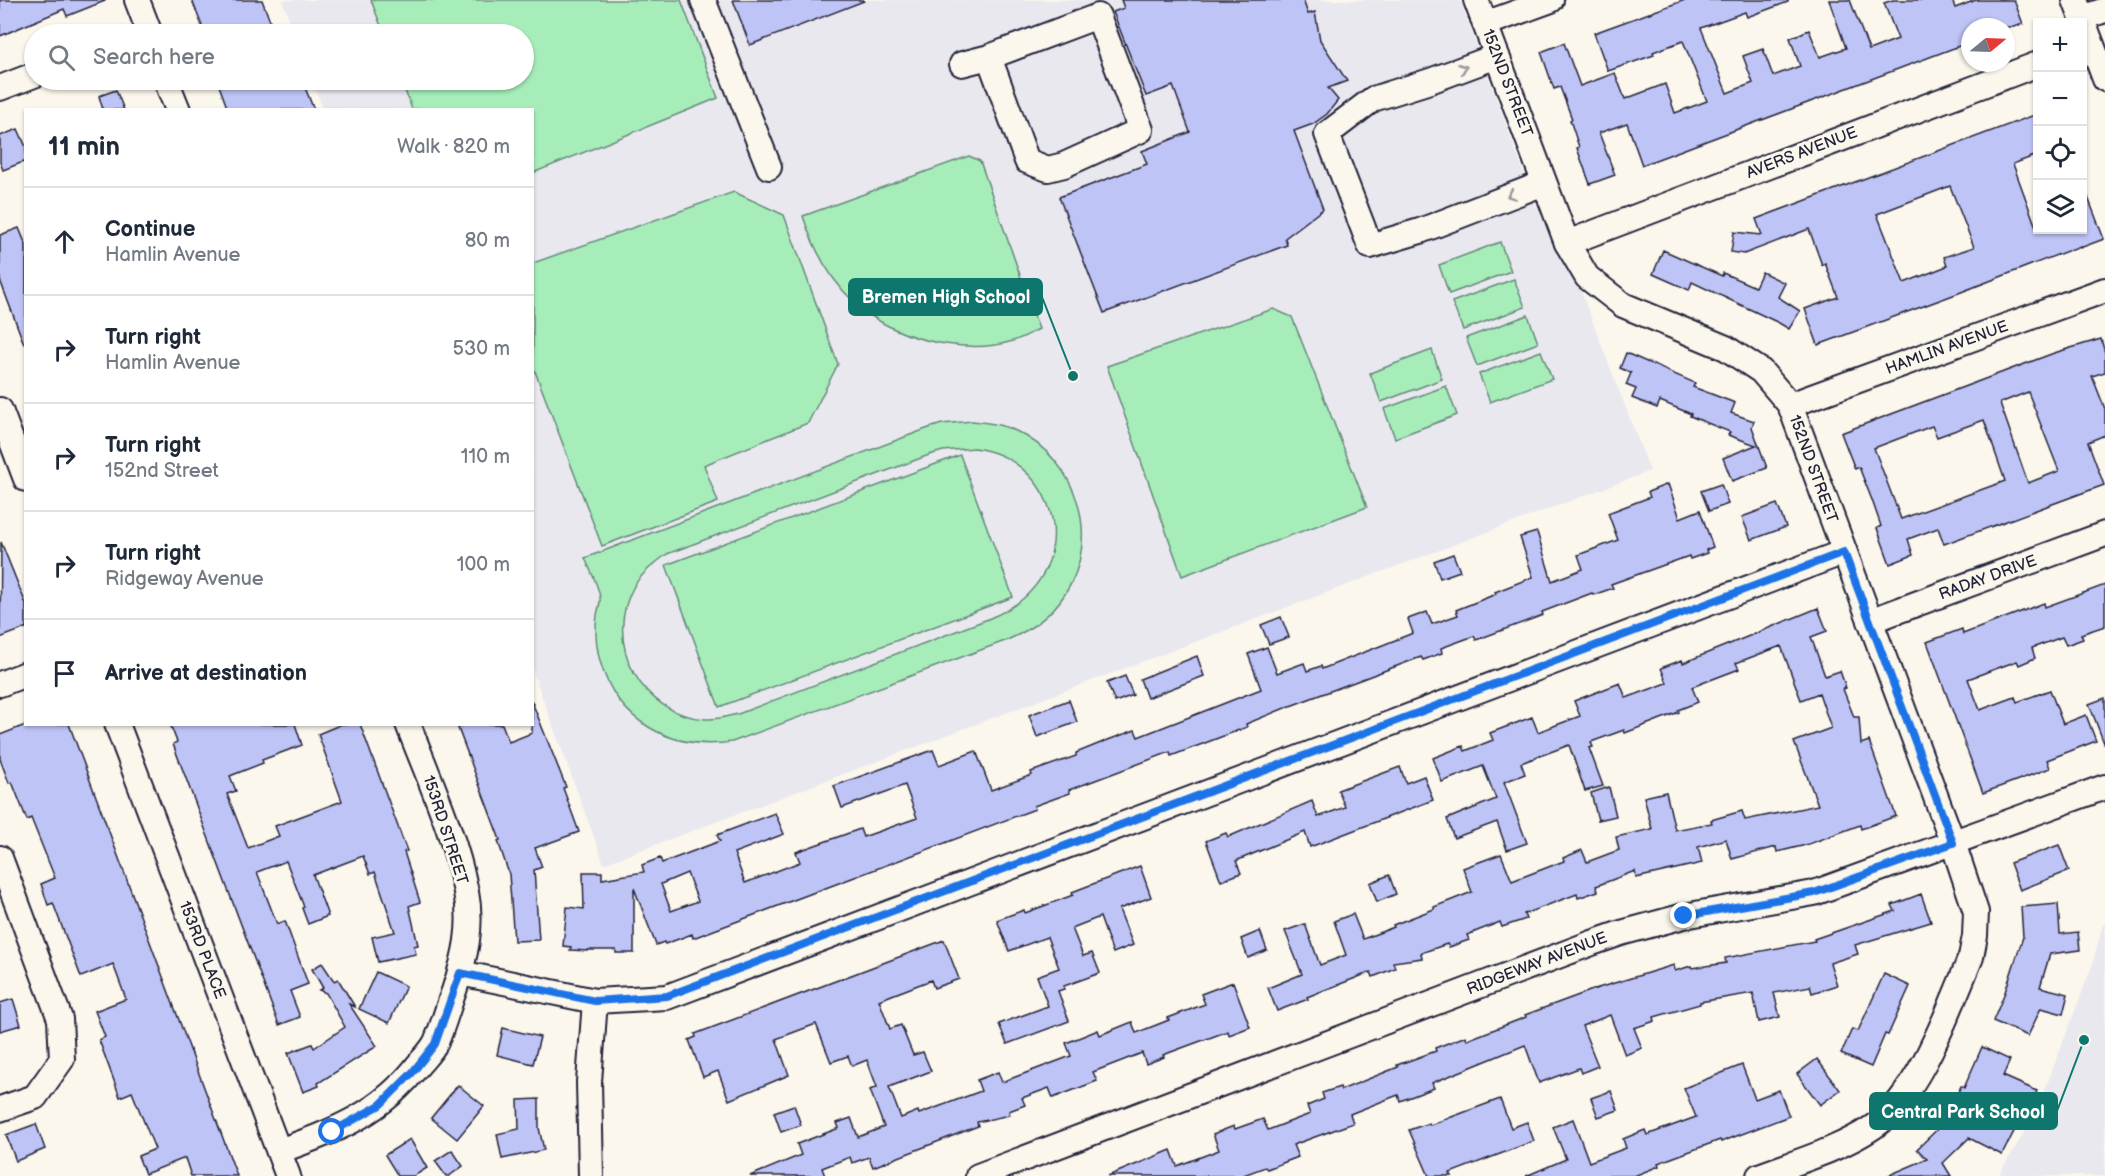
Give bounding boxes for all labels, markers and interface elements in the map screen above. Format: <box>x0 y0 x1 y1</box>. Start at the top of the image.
north arrow <box>1961 18 2015 72</box>
map controls <box>2033 18 2087 234</box>
button: + <box>2033 18 2087 72</box>
search box <box>24 24 534 90</box>
street label: 152ND STREET <box>1478 27 1536 140</box>
icon: search <box>45 41 78 74</box>
text: Search here <box>93 44 215 71</box>
one-way arrow <box>1457 63 1468 76</box>
button: − <box>2033 72 2087 126</box>
street label: AVERS AVENUE <box>1744 123 1860 183</box>
button: locate <box>2033 126 2087 180</box>
text: 11 min <box>48 132 120 163</box>
text: Walk · 820 m <box>397 135 510 159</box>
button: layers <box>2033 180 2087 234</box>
one-way arrow <box>1506 188 1517 201</box>
text: Continue <box>105 216 195 243</box>
icon: ahead <box>48 225 81 258</box>
text: 80 m <box>465 229 510 253</box>
text: Hamlin Avenue <box>105 243 240 267</box>
callout: Bremen High School <box>849 279 1042 315</box>
text: Bremen High School <box>862 287 1030 308</box>
street label: HAMLIN AVENUE <box>1883 317 2011 379</box>
text: Turn right <box>105 324 201 351</box>
icon: right <box>48 333 81 366</box>
text: 530 m <box>453 337 510 361</box>
text: Hamlin Avenue <box>105 351 240 375</box>
street label: 152ND STREET <box>1785 412 1841 526</box>
text: Turn right <box>105 432 201 459</box>
icon: right <box>48 441 81 474</box>
text: 110 m <box>461 445 510 469</box>
text: 152nd Street <box>105 459 219 483</box>
text: Turn right <box>105 540 201 567</box>
icon: right <box>48 549 81 582</box>
street label: RADAY DRIVE <box>1937 552 2039 604</box>
text: 100 m <box>457 553 510 577</box>
text: Ridgeway Avenue <box>105 567 264 591</box>
icon: arrive <box>48 657 81 690</box>
text: Arrive at destination <box>105 660 307 687</box>
street label: 153RD STREET <box>418 773 472 887</box>
street label: 153RD PLACE <box>175 898 229 1002</box>
route end <box>1670 902 1696 928</box>
street label: RIDGEWAY AVENUE <box>1464 928 1610 1000</box>
callout: Central Park School <box>1870 1093 2057 1129</box>
text: Central Park School <box>1881 1102 2045 1123</box>
route start <box>318 1118 344 1144</box>

